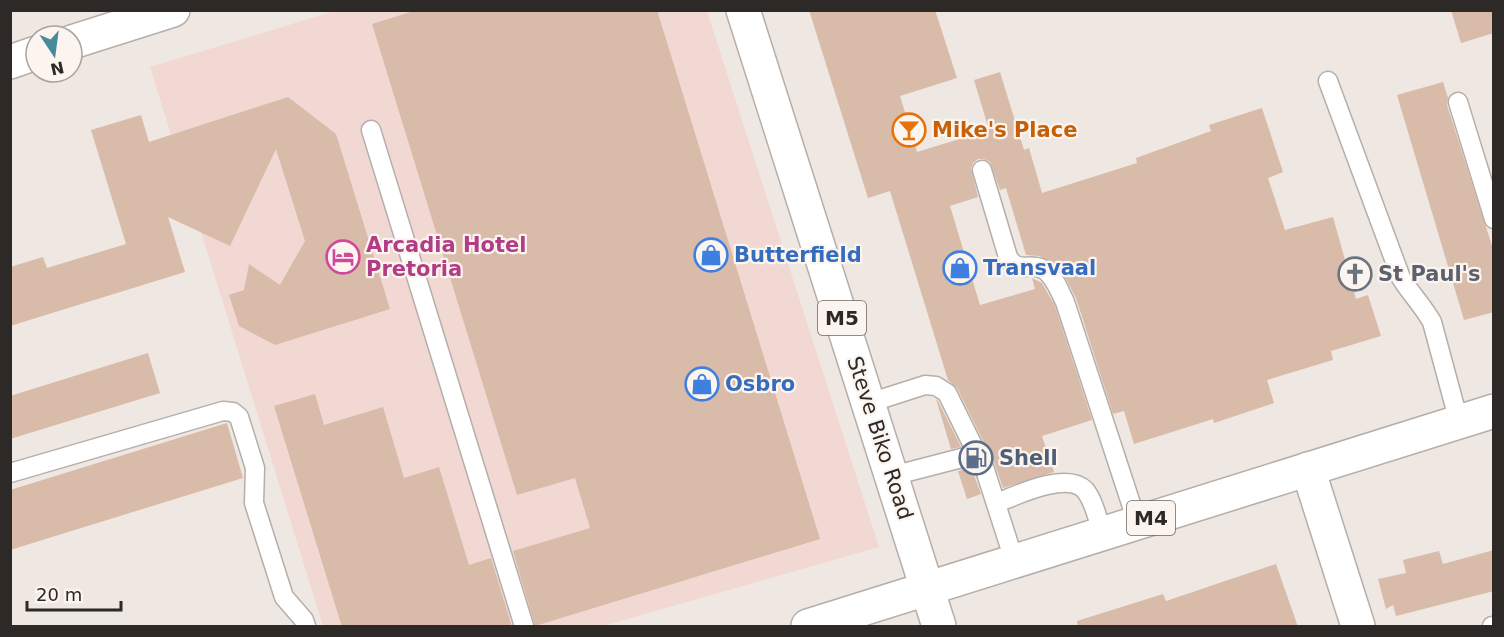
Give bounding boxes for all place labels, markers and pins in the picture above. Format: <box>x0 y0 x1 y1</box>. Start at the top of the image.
bar icon: Mike's Place <box>891 112 927 148</box>
place label: Mike's Place <box>932 118 1077 142</box>
place label: Arcadia Hotel Pretoria <box>366 233 526 281</box>
shop icon: Butterfield <box>693 237 729 273</box>
hotel icon: Arcadia Hotel Pretoria <box>325 239 361 275</box>
place label: Butterfield <box>734 243 862 267</box>
shop icon: Transvaal <box>942 250 978 286</box>
place label: Transvaal <box>983 256 1096 280</box>
church icon: St Paul's <box>1337 256 1373 292</box>
place label: St Paul's <box>1378 262 1481 286</box>
shop icon: Osbro <box>684 366 720 402</box>
place label: Osbro <box>725 372 795 396</box>
fuel station icon: Shell <box>958 440 994 476</box>
place label: Shell <box>999 446 1058 470</box>

